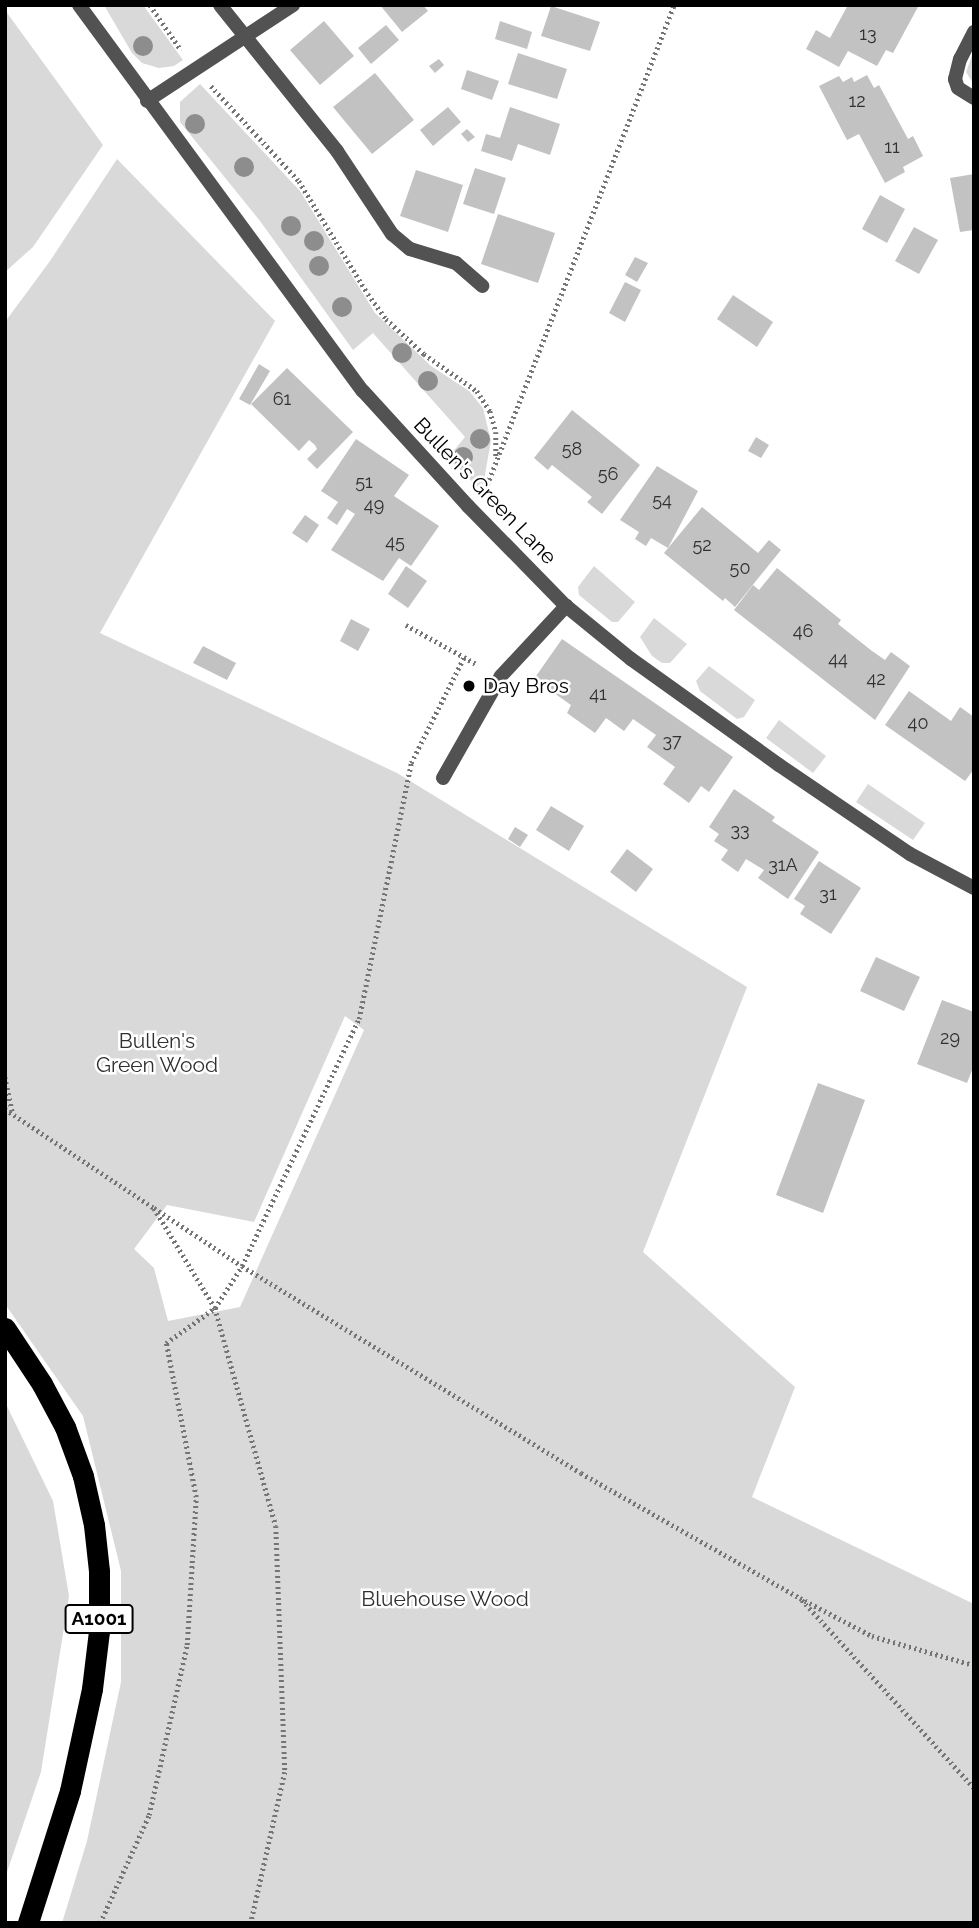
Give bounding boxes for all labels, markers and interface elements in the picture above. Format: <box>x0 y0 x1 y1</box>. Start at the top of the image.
house number: 13 <box>859 23 877 45</box>
house number: 12 <box>848 90 866 112</box>
house number: 11 <box>884 136 900 158</box>
house number: 61 <box>273 388 291 410</box>
street label: Bullen's Green Lane <box>408 412 562 570</box>
house number: 58 <box>562 438 582 460</box>
house number: 56 <box>598 463 618 485</box>
house number: 51 <box>355 471 373 493</box>
house number: 54 <box>652 489 672 511</box>
house number: 49 <box>364 494 384 516</box>
house number: 45 <box>385 531 405 553</box>
house number: 52 <box>692 534 712 556</box>
house number: 50 <box>730 557 750 579</box>
house number: 46 <box>793 620 813 642</box>
house number: 44 <box>828 648 848 670</box>
house number: 42 <box>866 668 886 690</box>
place label: Day Bros <box>483 673 569 699</box>
marker: Day Bros <box>461 678 477 694</box>
house number: 41 <box>589 683 607 705</box>
house number: 40 <box>908 712 928 734</box>
house number: 37 <box>662 730 682 752</box>
house number: 33 <box>730 819 750 841</box>
house number: 31A <box>768 854 798 876</box>
house number: 31 <box>819 883 837 905</box>
house number: 29 <box>940 1027 960 1049</box>
park label: Bullen's Green Wood <box>96 1028 218 1078</box>
park label: Bluehouse Wood <box>361 1586 529 1612</box>
road number: A1001 <box>64 1604 134 1634</box>

